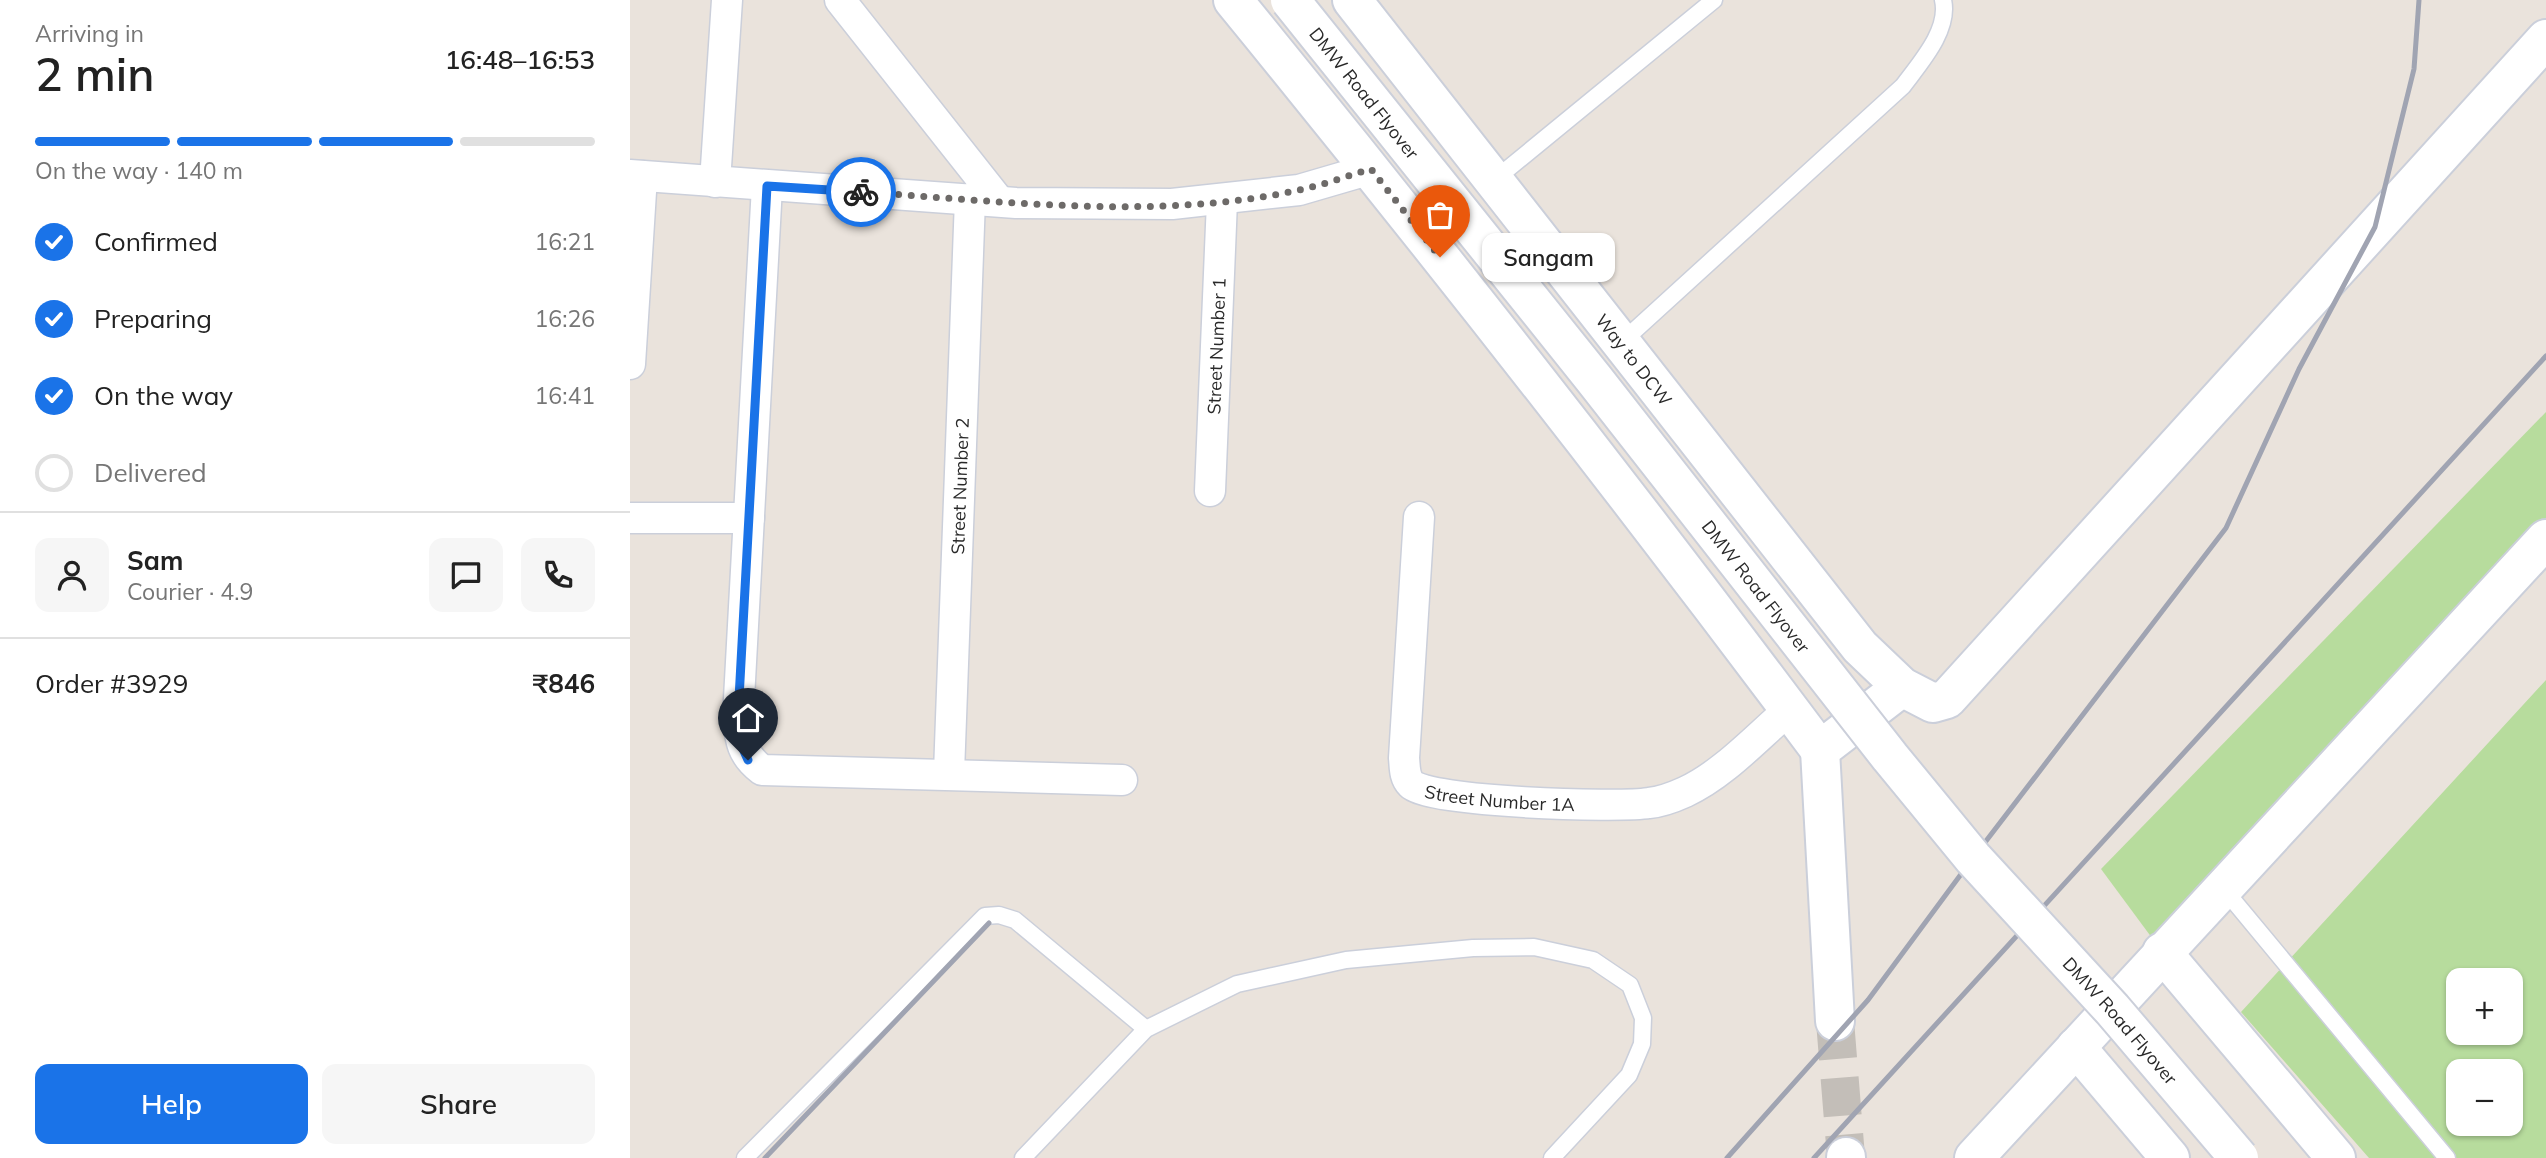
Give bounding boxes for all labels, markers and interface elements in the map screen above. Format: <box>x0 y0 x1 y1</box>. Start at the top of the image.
text: Arriving in <box>35 19 144 48</box>
street label: DMW Road Flyover <box>1305 22 1424 164</box>
text: 16:48–16:53 <box>445 43 595 76</box>
text: 2 min <box>35 45 154 103</box>
text: On the way · 140 m <box>35 156 243 185</box>
courier <box>826 157 896 227</box>
icon: bike <box>842 173 880 211</box>
pin <box>1410 185 1470 257</box>
icon: bag <box>1421 196 1459 234</box>
icon: check <box>35 223 73 261</box>
text: Confirmed <box>94 225 218 258</box>
text: 16:21 <box>535 227 595 256</box>
callout: Sangam <box>1482 232 1615 282</box>
text: Sangam <box>1503 243 1594 272</box>
street label: Street Number 1 <box>1202 277 1230 415</box>
icon: check <box>35 300 73 338</box>
text: Preparing <box>94 302 212 335</box>
text: 16:26 <box>535 304 595 333</box>
street label: Way to DCW <box>1591 309 1677 410</box>
icon: check <box>35 377 73 415</box>
text: On the way <box>94 379 233 412</box>
text: 16:41 <box>535 381 595 410</box>
street label: Street Number 2 <box>945 417 973 555</box>
text: Delivered <box>94 456 207 489</box>
street label: DMW Road Flyover <box>1697 515 1816 658</box>
button: person <box>35 538 109 612</box>
button: chat <box>429 538 503 612</box>
button: phone <box>521 538 595 612</box>
text: Sam <box>127 544 183 577</box>
text: Courier · 4.9 <box>127 577 253 606</box>
text: Order #3929 <box>35 667 188 700</box>
text: ₹846 <box>533 667 595 700</box>
pin <box>718 688 778 760</box>
icon: home <box>729 699 767 737</box>
street label: Street Number 1A <box>1423 779 1575 816</box>
street label: DMW Road Flyover <box>2058 952 2183 1089</box>
map controls <box>2446 968 2523 1136</box>
button: + <box>2446 968 2523 1045</box>
button: − <box>2446 1059 2523 1136</box>
button: Help <box>35 1064 308 1144</box>
button: Share <box>322 1064 595 1144</box>

